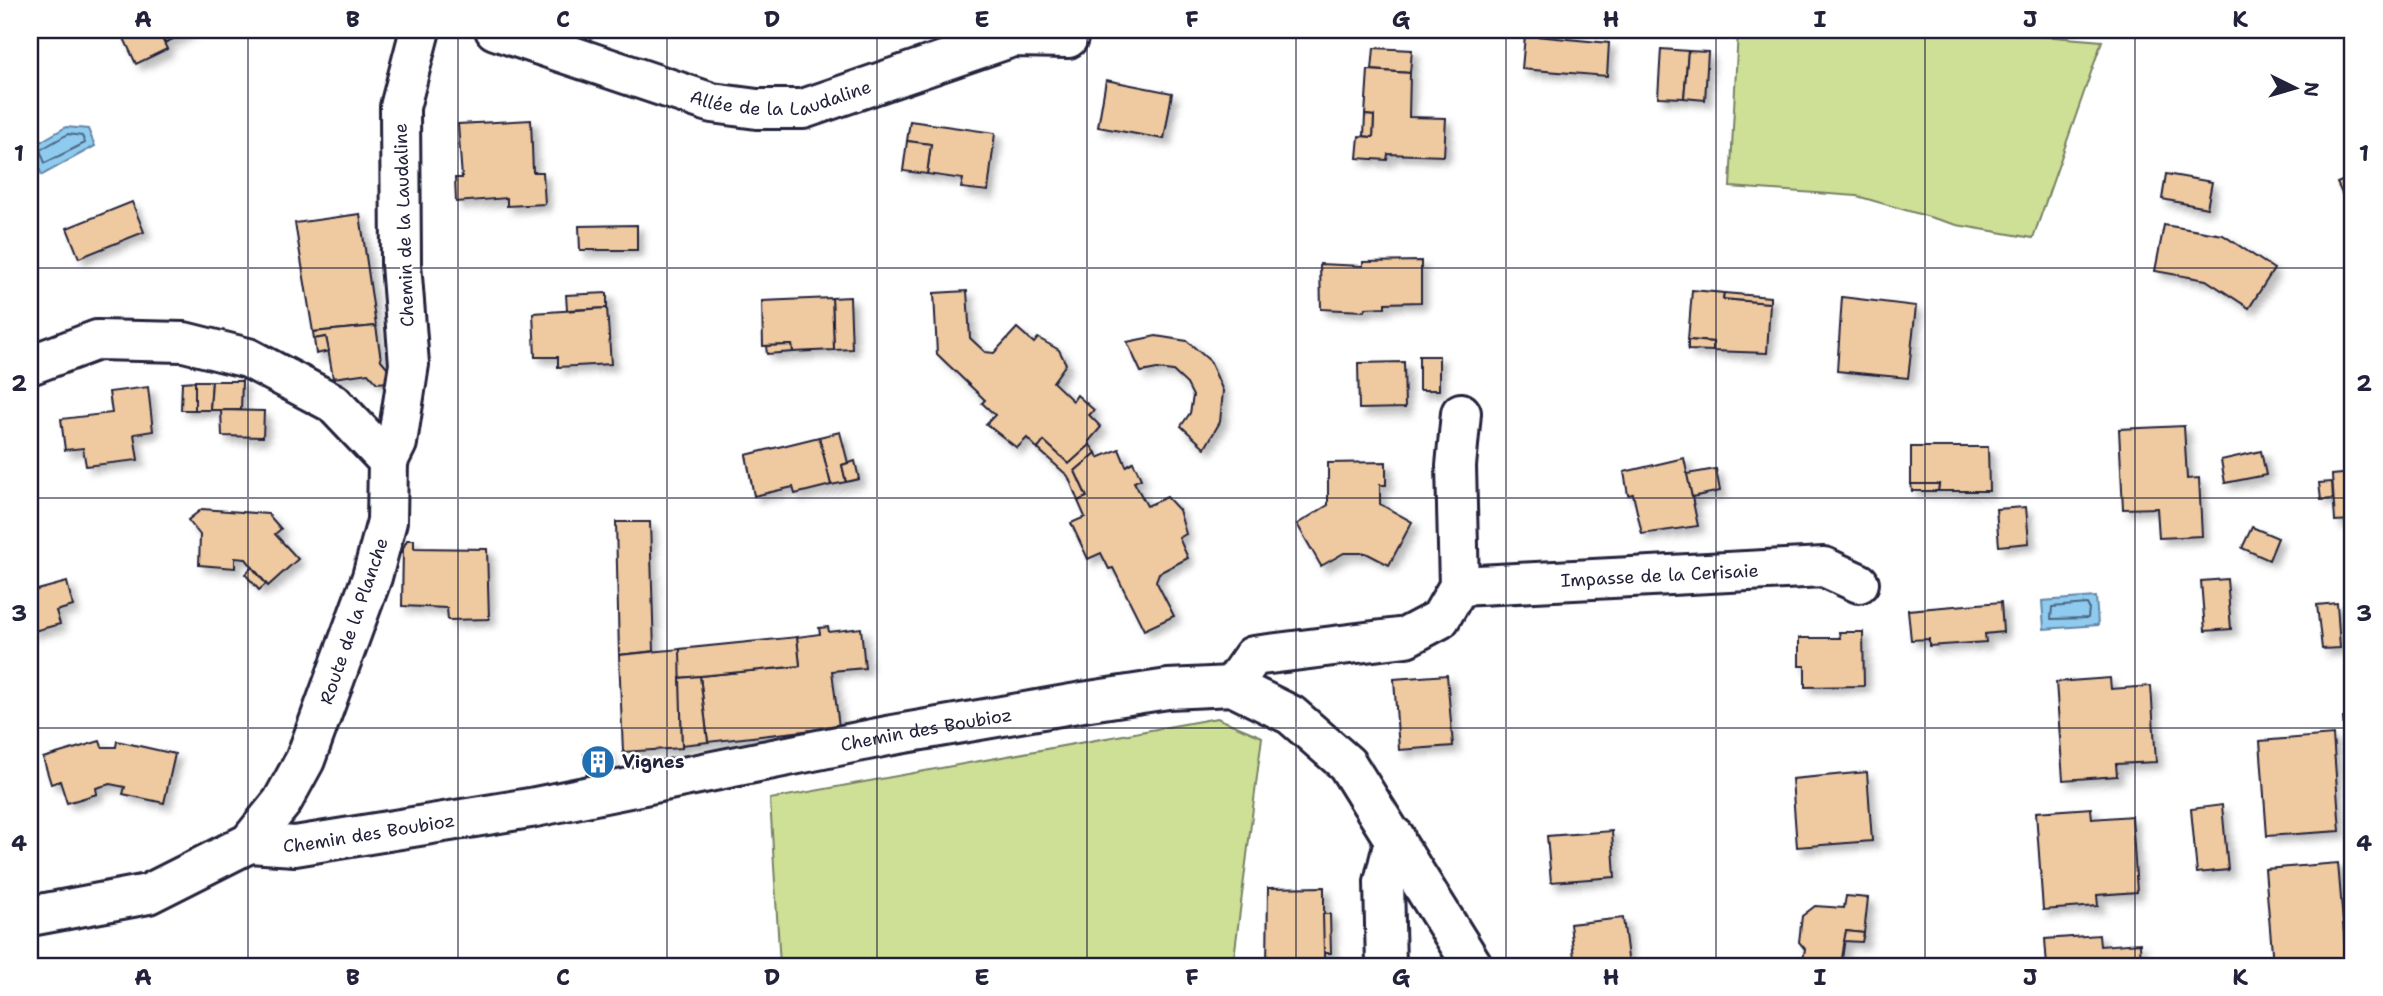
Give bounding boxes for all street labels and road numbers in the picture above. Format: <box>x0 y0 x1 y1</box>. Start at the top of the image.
street label: Allée de la Laudaline <box>687 75 874 122</box>
street label: Chemin de la Laudaline <box>388 123 420 327</box>
street label: Route de la Planche <box>314 534 394 708</box>
street label: Impasse de la Cerisaie <box>1560 558 1759 593</box>
street label: Chemin des Boubioz <box>838 703 1014 757</box>
street label: Chemin des Boubioz <box>282 808 457 858</box>

